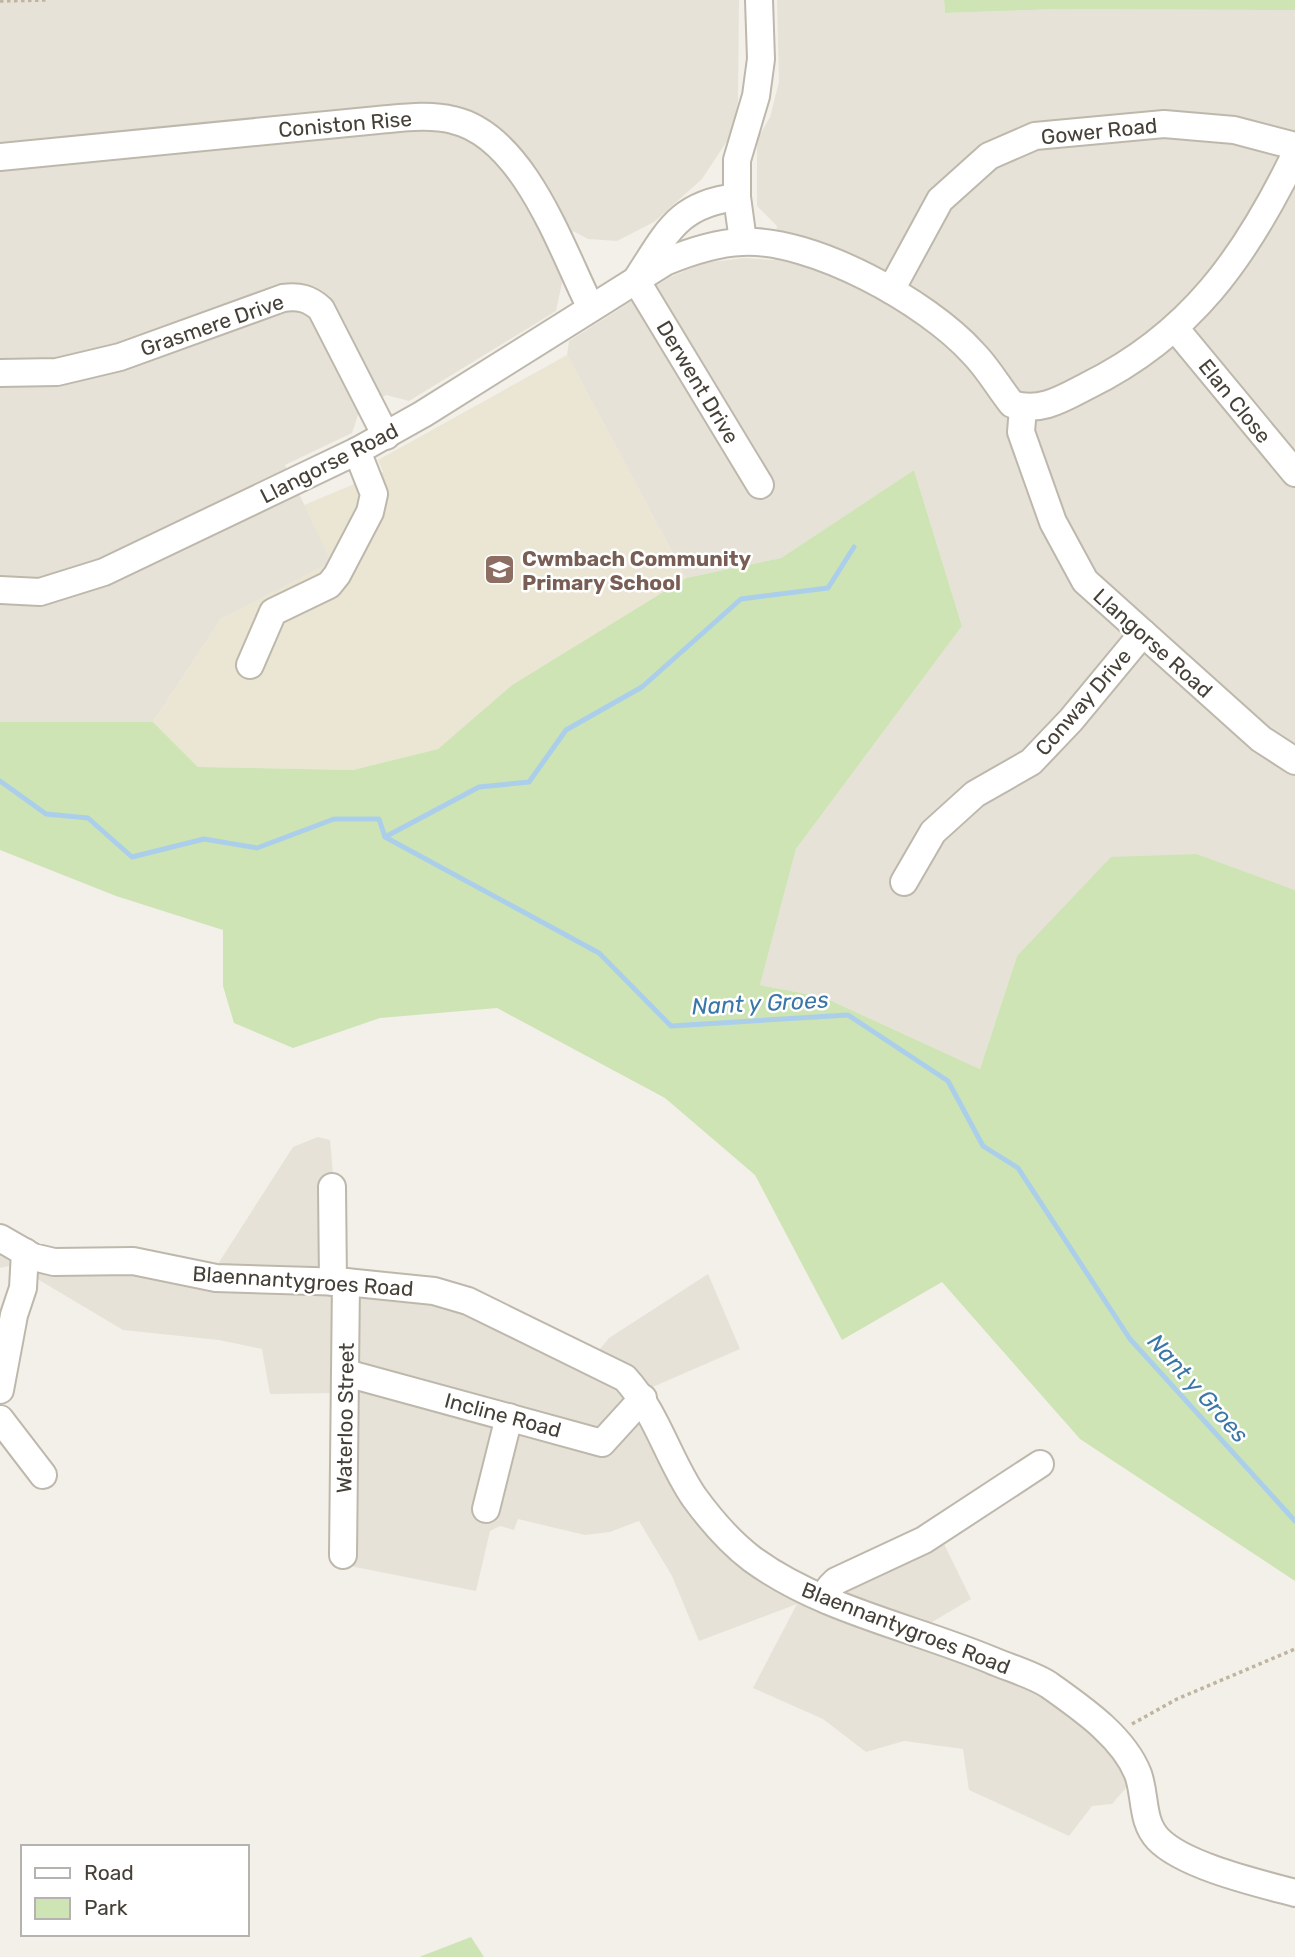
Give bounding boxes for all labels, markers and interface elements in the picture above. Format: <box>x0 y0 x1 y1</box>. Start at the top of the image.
street label: Coniston Rise <box>277 106 413 142</box>
street label: Gower Road <box>1040 112 1158 150</box>
street label: Grasmere Drive <box>137 289 287 361</box>
street label: Derwent Drive <box>651 316 745 448</box>
street label: Elan Close <box>1194 354 1276 448</box>
street label: Llangorse Road <box>256 418 402 508</box>
place label: Cwmbach Community Primary School <box>522 546 752 595</box>
school or university icon: Cwmbach Community Primary School <box>482 553 516 587</box>
street label: Llangorse Road <box>1088 583 1218 703</box>
street label: Conway Drive <box>1030 644 1136 760</box>
water label: Nant y Groes <box>691 985 829 1021</box>
street label: Blaennantygroes Road <box>192 1261 414 1301</box>
water label: Nant y Groes <box>1142 1328 1254 1449</box>
street label: Waterloo Street <box>331 1342 359 1494</box>
street label: Incline Road <box>442 1387 564 1443</box>
street label: Blaennantygroes Road <box>798 1577 1014 1679</box>
legend <box>21 1845 248 1936</box>
text: Road <box>84 1860 134 1885</box>
text: Park <box>84 1895 128 1920</box>

